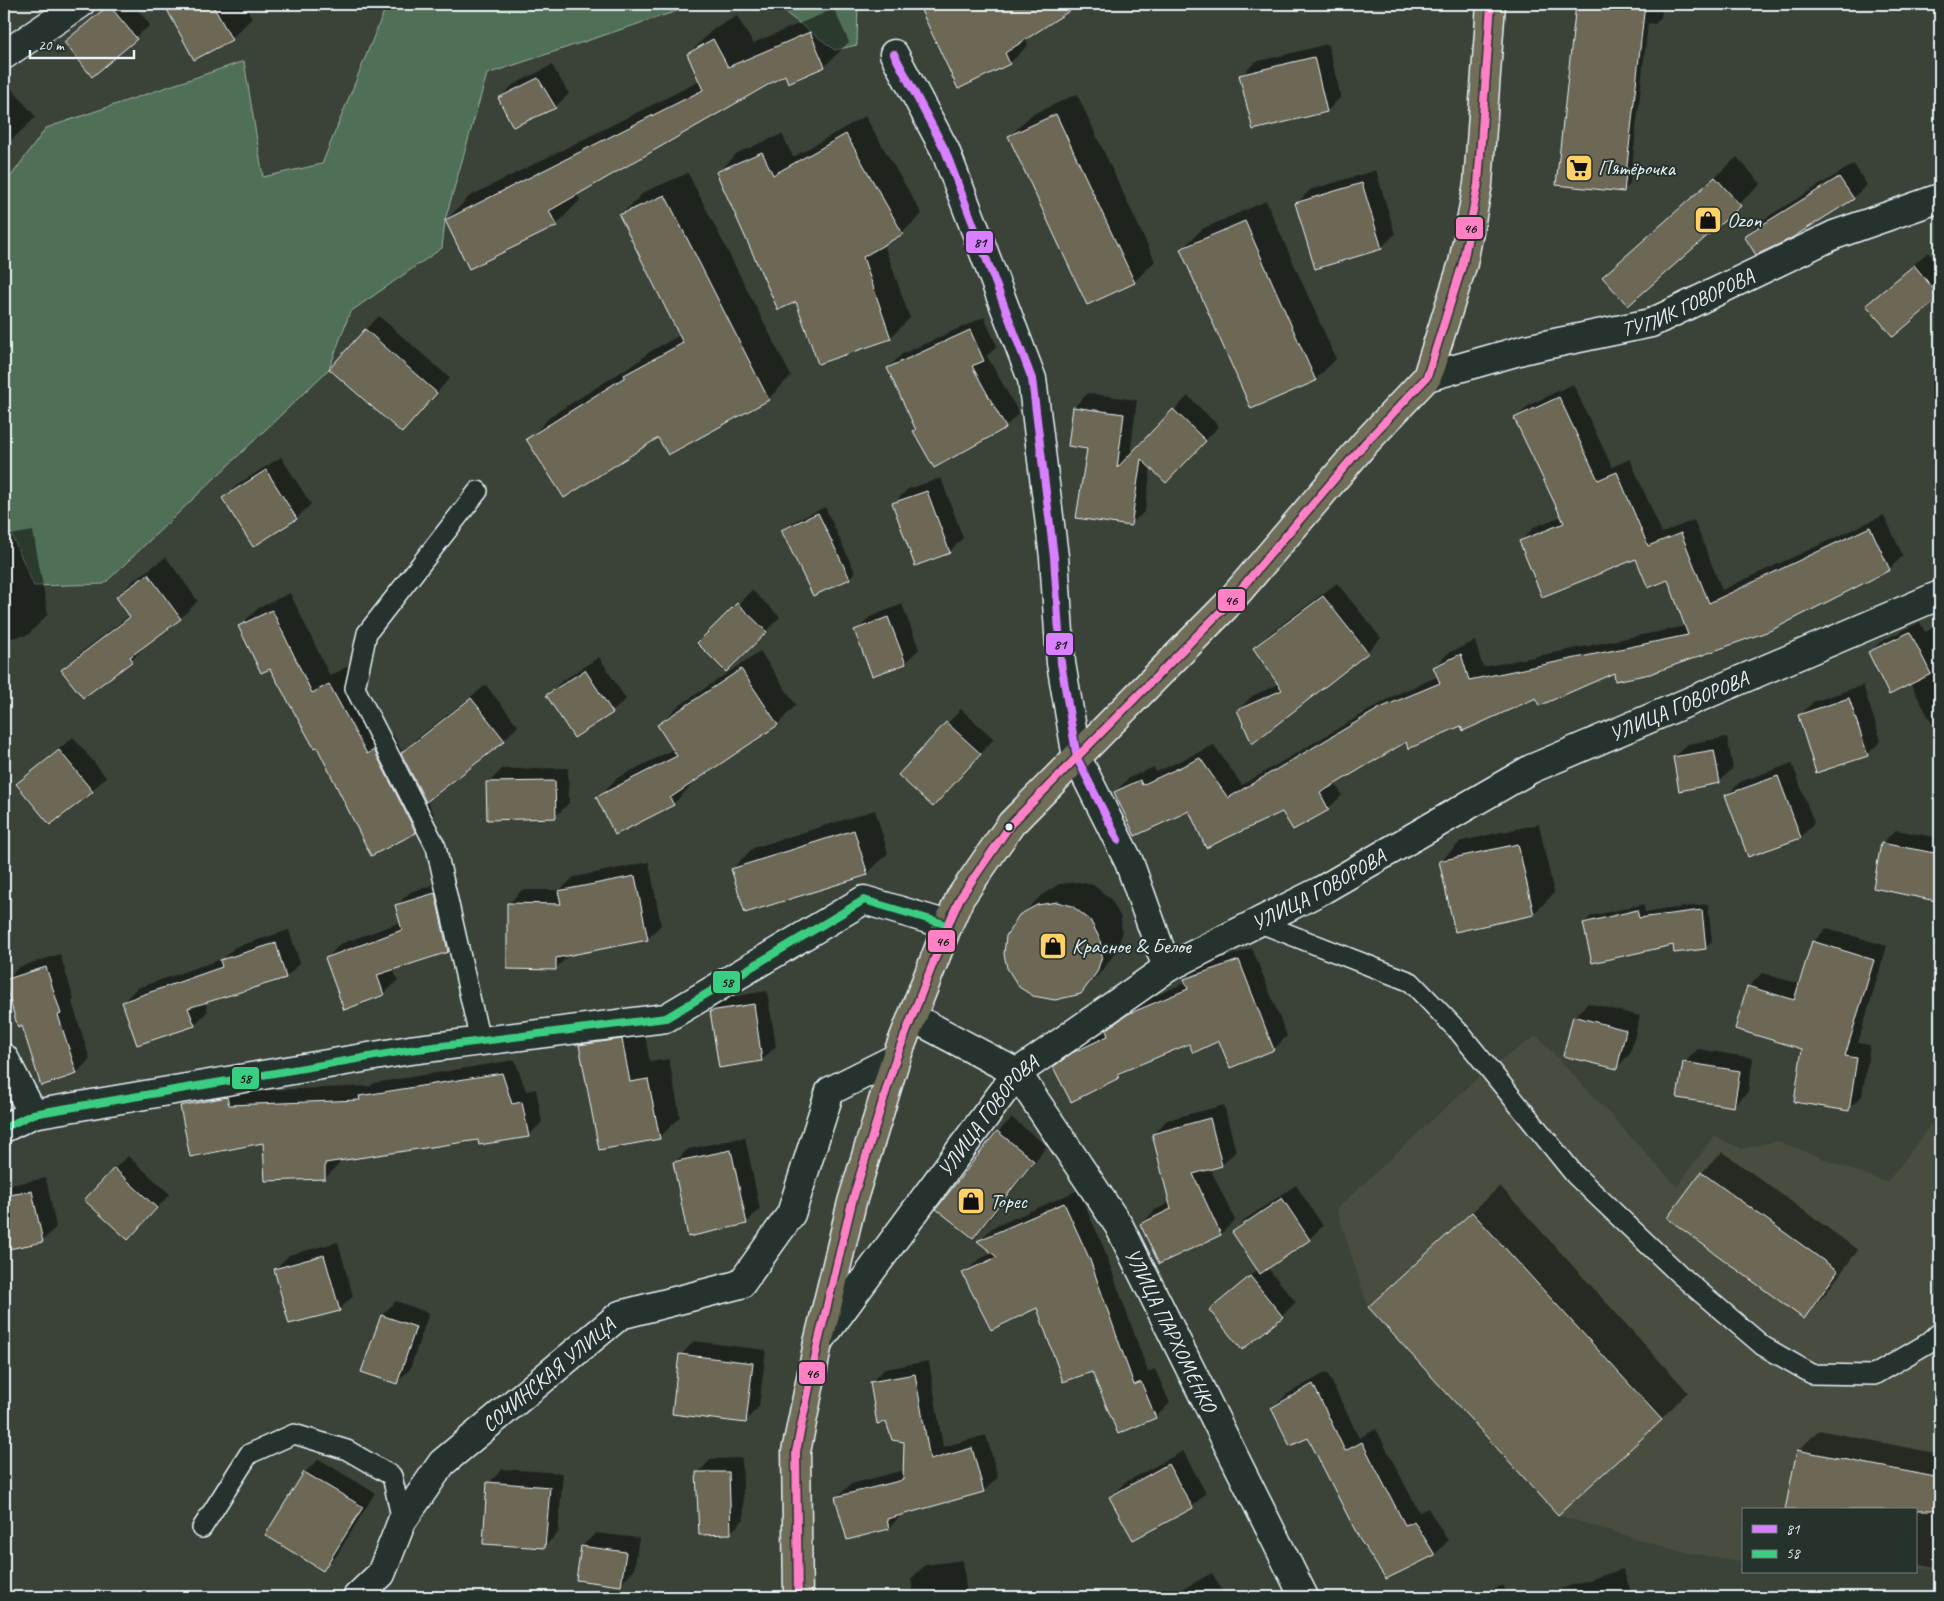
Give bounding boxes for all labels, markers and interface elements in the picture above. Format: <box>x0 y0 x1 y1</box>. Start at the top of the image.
scale bar <box>30 28 134 60</box>
text: 20 m <box>38 36 65 55</box>
supermarket icon: Пятёрочка <box>1564 153 1594 183</box>
place label: Пятёрочка <box>1598 155 1677 181</box>
shop icon: Ozon <box>1693 205 1723 235</box>
place label: Ozon <box>1727 207 1762 233</box>
line badge: 46 <box>1455 216 1484 240</box>
text: 46 <box>1464 220 1478 237</box>
line badge: 81 <box>965 230 994 254</box>
text: 81 <box>974 234 988 251</box>
street label: ТУПИК ГОВОРОВА <box>1619 262 1759 342</box>
line badge: 46 <box>1217 588 1246 612</box>
text: 46 <box>1225 592 1239 609</box>
line badge: 81 <box>1045 632 1074 656</box>
text: 81 <box>1054 636 1068 653</box>
street label: УЛИЦА ГОВОРОВА <box>1605 665 1753 747</box>
unlabelled marker <box>1004 822 1014 832</box>
street label: УЛИЦА ГОВОРОВА <box>1247 842 1391 936</box>
line badge: 46 <box>927 929 956 953</box>
shop icon: Красное & Белое <box>1038 931 1068 961</box>
text: 46 <box>936 933 950 950</box>
place label: Красное & Белое <box>1072 933 1192 959</box>
line badge: 58 <box>712 970 741 994</box>
text: 58 <box>721 974 735 991</box>
street label: УЛИЦА ГОВОРОВА <box>932 1048 1044 1182</box>
line badge: 58 <box>231 1066 260 1090</box>
text: 58 <box>239 1070 253 1087</box>
shop icon: Торес <box>956 1186 986 1216</box>
place label: Торес <box>990 1188 1028 1214</box>
street label: УЛИЦА ПАРХОМЕНКО <box>1119 1244 1224 1418</box>
street label: СОЧИНСКАЯ УЛИЦА <box>477 1311 621 1437</box>
line badge: 46 <box>798 1361 826 1385</box>
text: 46 <box>806 1365 820 1382</box>
legend <box>1742 1508 1916 1574</box>
text: 81 <box>1786 1520 1801 1539</box>
text: 58 <box>1786 1544 1801 1563</box>

